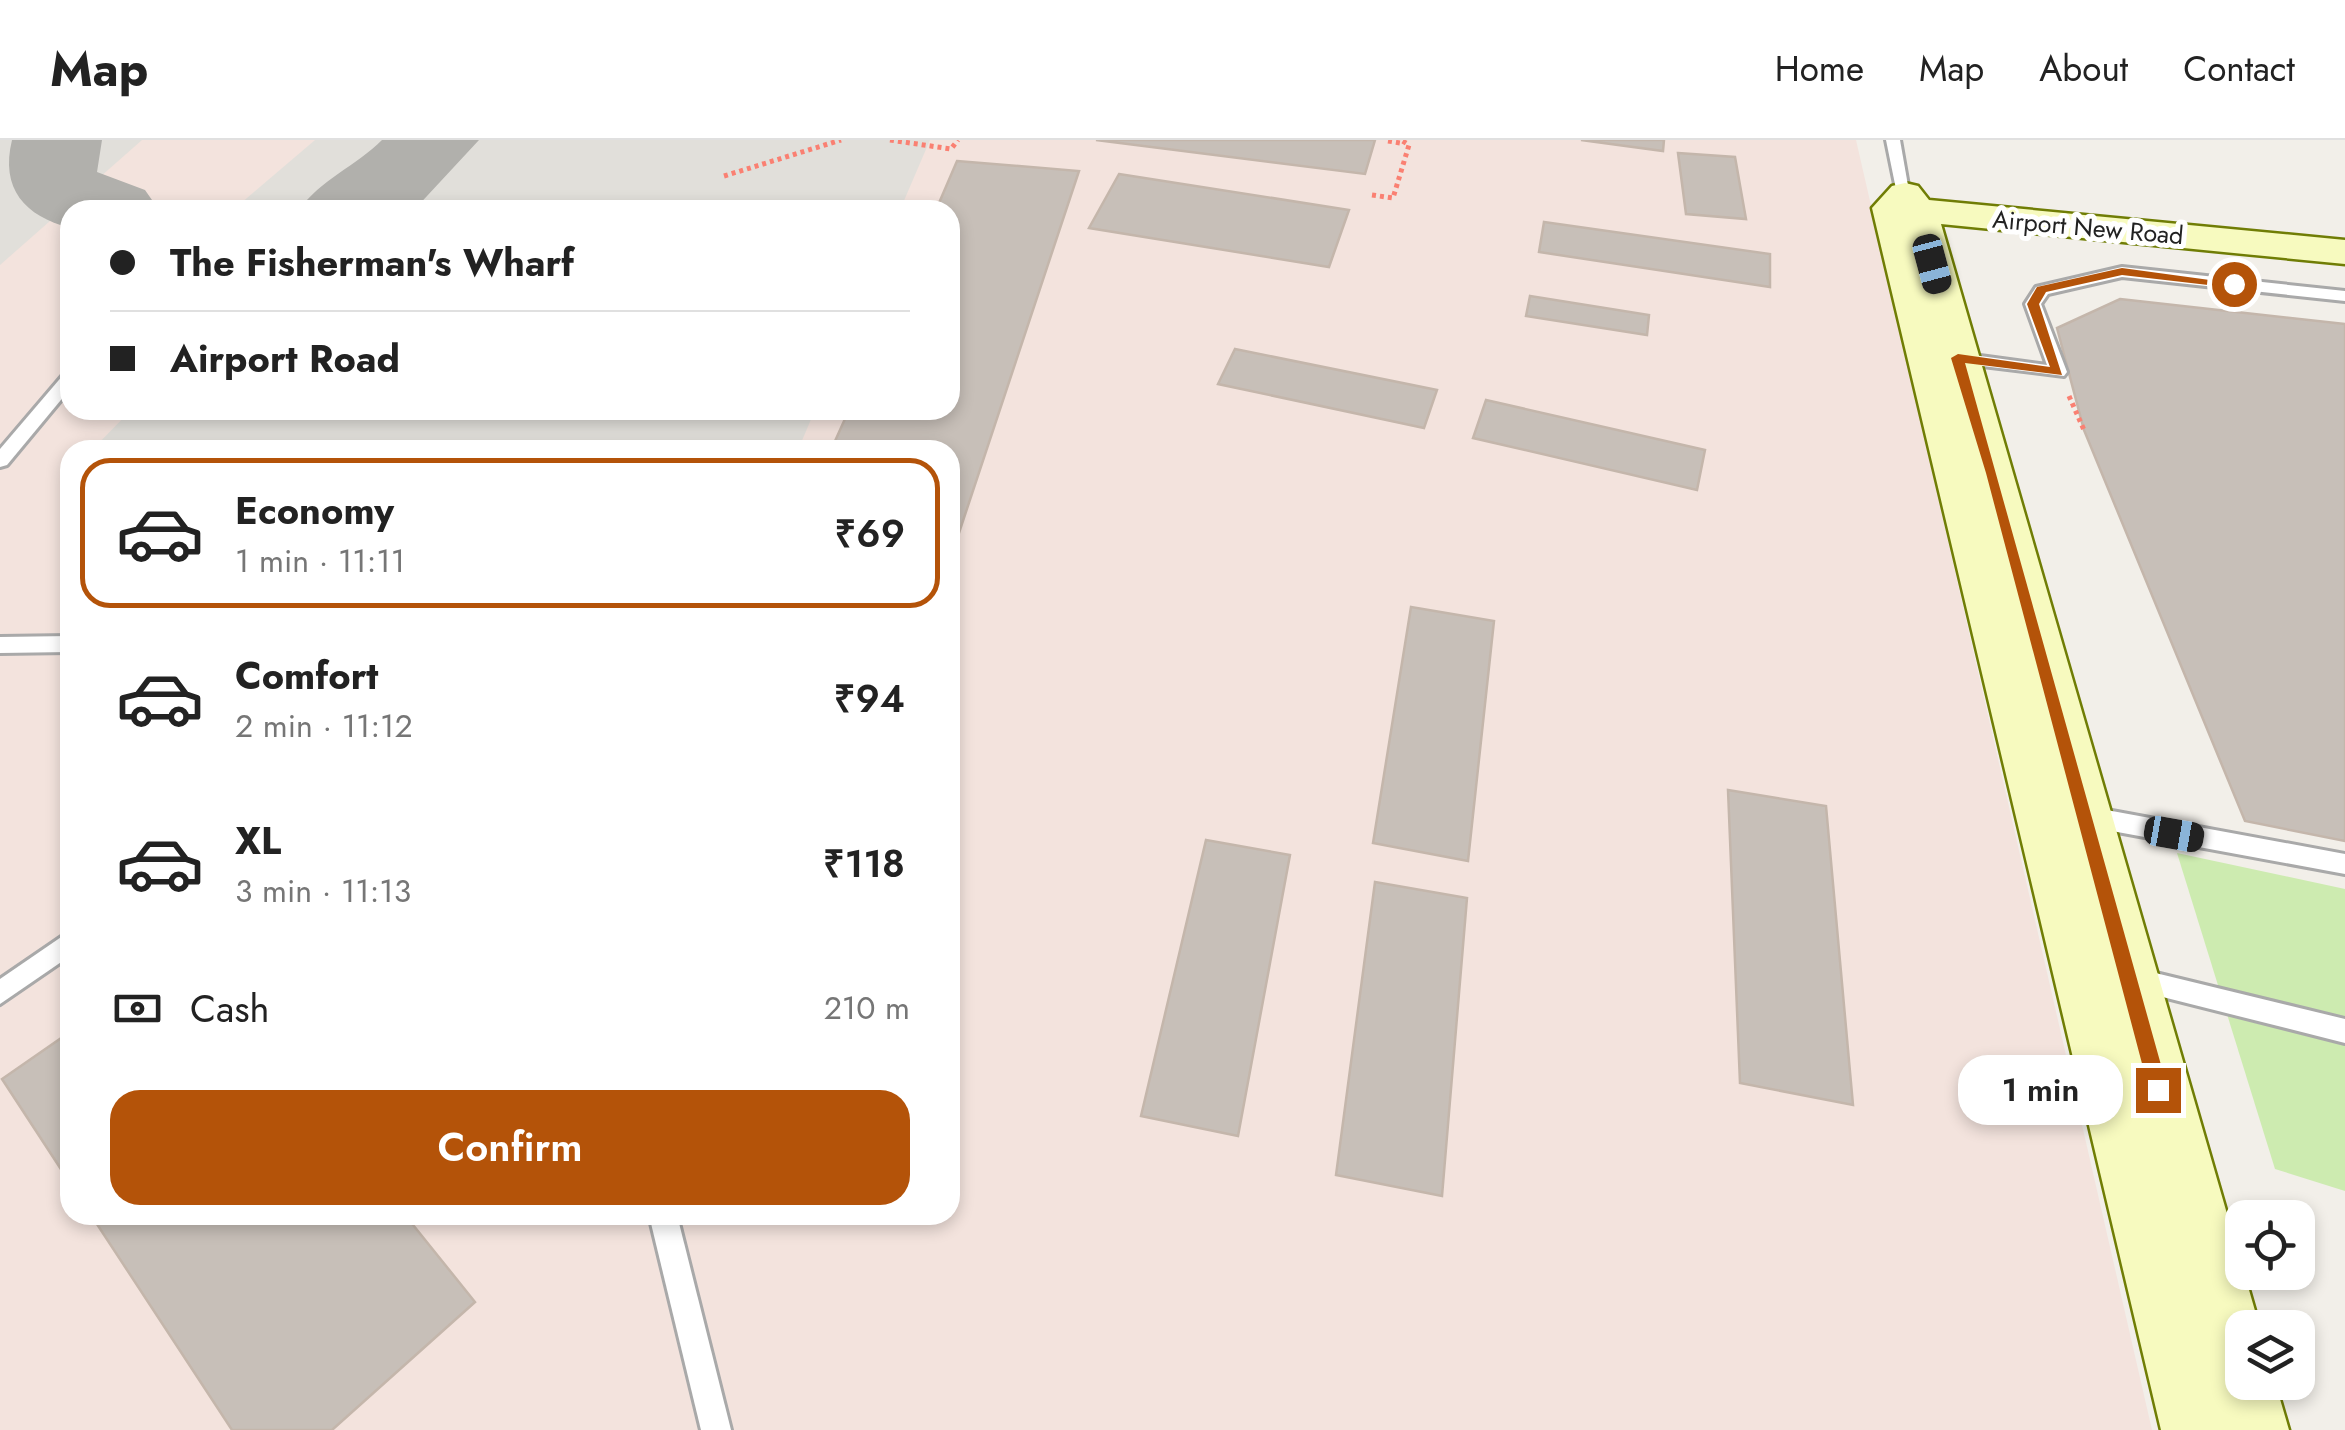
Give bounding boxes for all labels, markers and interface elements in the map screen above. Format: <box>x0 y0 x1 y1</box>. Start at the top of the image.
text: Map <box>50 35 148 104</box>
text: Home <box>1775 44 1864 94</box>
text: Map <box>1919 44 1984 94</box>
text: About <box>2039 44 2128 94</box>
text: Contact <box>2183 44 2295 94</box>
street label: Airport New Road <box>1991 201 2185 253</box>
car <box>1910 231 1954 297</box>
text: The Fisherman's Wharf <box>170 235 574 290</box>
route start <box>2212 262 2257 307</box>
text: Airport Road <box>170 331 400 386</box>
text: Economy <box>235 483 394 538</box>
icon: car <box>115 488 205 578</box>
text: ₹69 <box>835 506 905 561</box>
text: 1 min · 11:11 <box>235 538 405 584</box>
text: Comfort <box>235 648 378 703</box>
icon: car <box>115 653 205 743</box>
text: ₹94 <box>834 671 905 726</box>
text: 2 min · 11:12 <box>235 703 413 749</box>
text: XL <box>235 813 281 868</box>
car <box>2142 814 2206 854</box>
icon: car <box>115 818 205 908</box>
text: ₹118 <box>823 836 905 891</box>
text: 3 min · 11:13 <box>235 868 411 914</box>
icon: cash <box>110 981 165 1036</box>
text: Cash <box>190 981 270 1036</box>
text: 210 m <box>824 985 910 1031</box>
callout: 1 min <box>1958 1055 2123 1125</box>
text: 1 min <box>2002 1067 2079 1113</box>
route end <box>2136 1068 2181 1113</box>
button: Confirm <box>110 1090 910 1205</box>
map controls <box>2225 1200 2315 1400</box>
button: locate <box>2225 1200 2315 1290</box>
button: layers <box>2225 1310 2315 1400</box>

